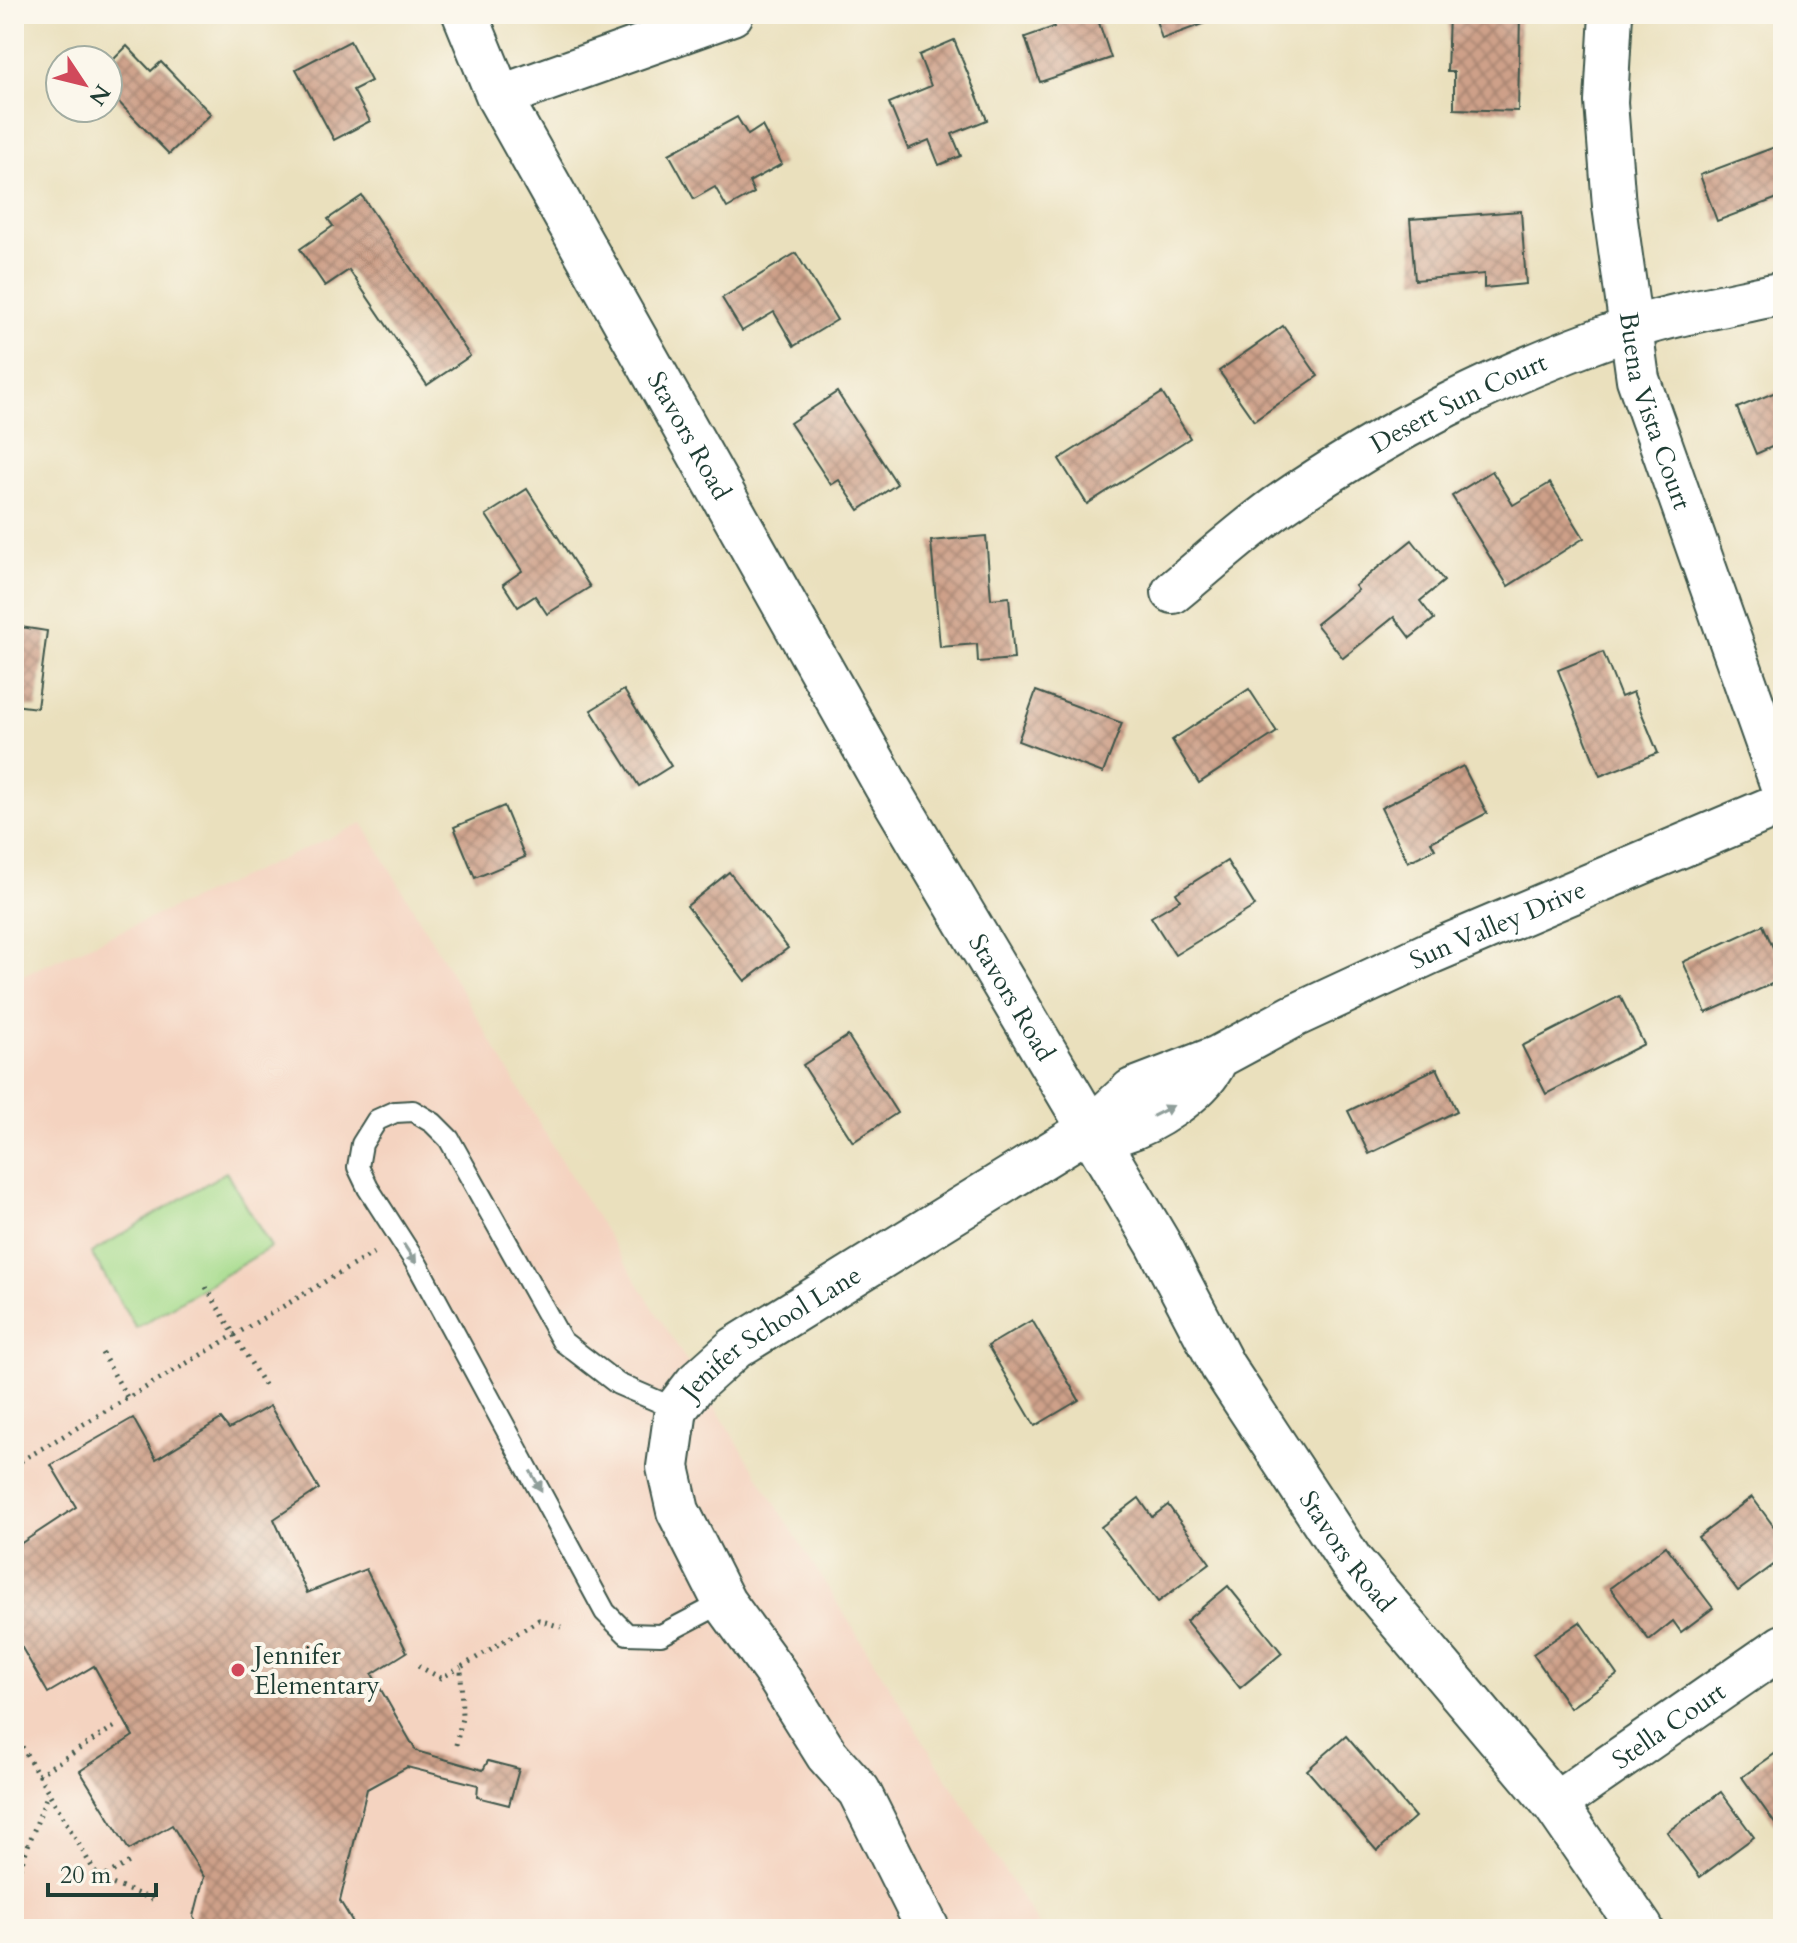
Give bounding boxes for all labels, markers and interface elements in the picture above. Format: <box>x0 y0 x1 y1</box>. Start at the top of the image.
north arrow <box>44 44 124 124</box>
text: N <box>82 78 117 111</box>
street label: Buena Vista Court <box>1611 310 1700 514</box>
street label: Desert Sun Court <box>1364 345 1552 462</box>
street label: Stavors Road <box>639 365 739 506</box>
street label: Sun Valley Drive <box>1404 872 1591 978</box>
street label: Stavors Road <box>960 928 1063 1068</box>
one-way arrow <box>1151 1104 1174 1118</box>
one-way arrow <box>402 1243 416 1265</box>
street label: Jenifer School Lane <box>670 1257 868 1410</box>
one-way arrow <box>529 1470 543 1493</box>
street label: Stavors Road <box>1291 1484 1403 1620</box>
place label: Jennifer Elementary <box>250 1638 380 1703</box>
marker: Jennifer Elementary <box>229 1661 247 1679</box>
street label: Stella Court <box>1605 1674 1732 1777</box>
scale bar <box>48 1847 156 1897</box>
text: 20 m <box>60 1859 112 1892</box>

